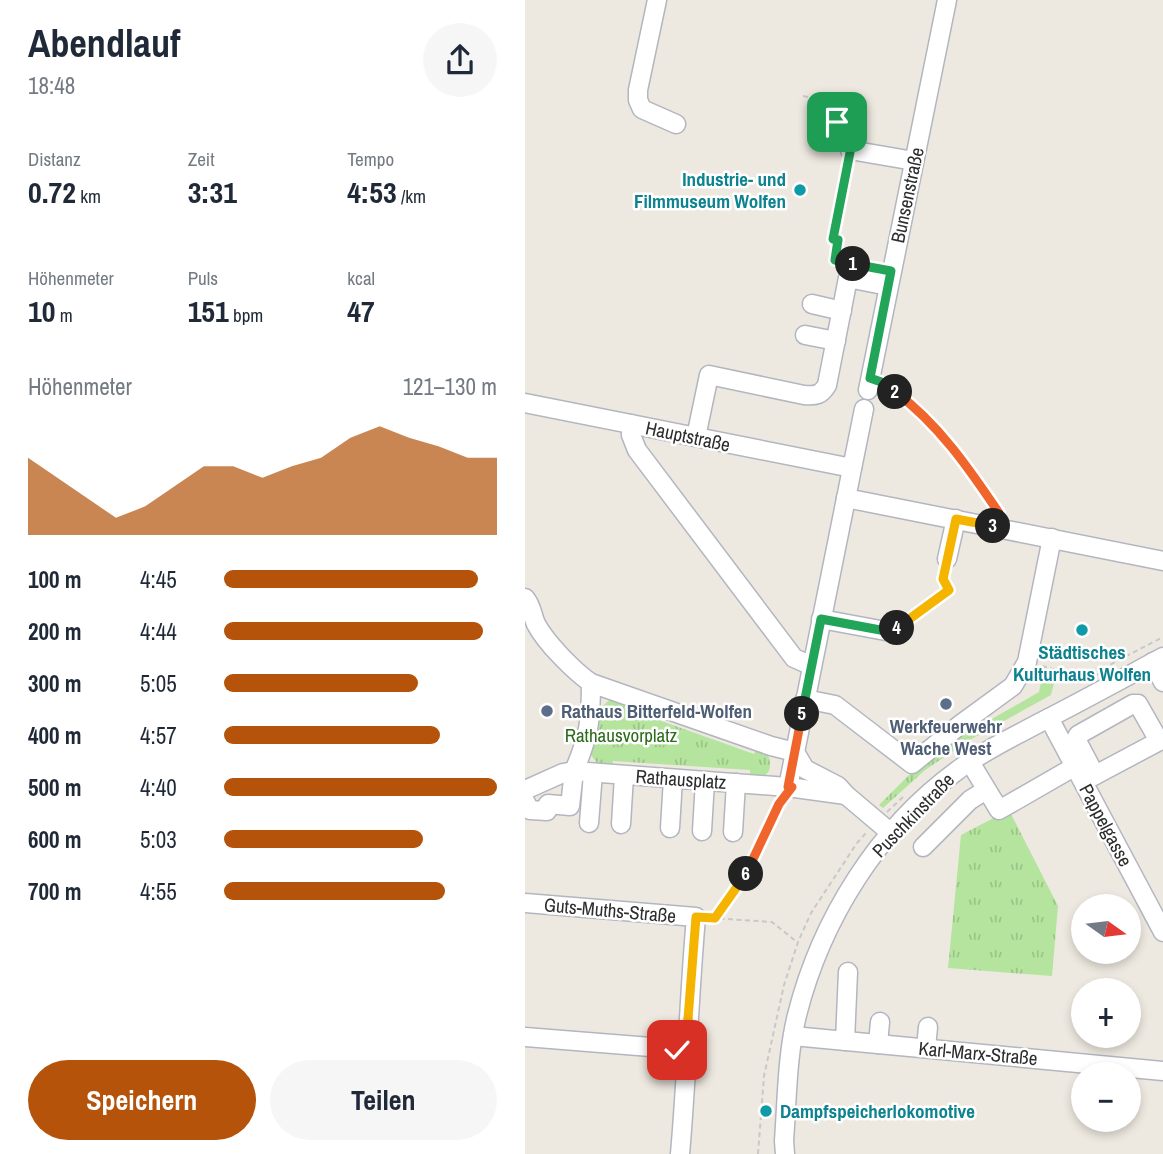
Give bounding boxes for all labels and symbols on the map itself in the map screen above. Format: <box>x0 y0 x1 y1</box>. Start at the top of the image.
pin <box>807 92 867 152</box>
street label: Bunsenstraße <box>884 145 930 245</box>
place label: Industrie- und Filmmuseum Wolfen <box>634 166 786 214</box>
marker: Industrie- und Filmmuseum Wolfen <box>792 182 808 198</box>
pin: 1 <box>835 246 871 282</box>
pin: 2 <box>877 374 913 410</box>
street label: Hauptstraße <box>643 414 733 458</box>
pin: 3 <box>975 508 1011 544</box>
pin: 4 <box>879 610 915 646</box>
marker: Städtisches Kulturhaus Wolfen <box>1074 622 1090 638</box>
place label: Städtisches Kulturhaus Wolfen <box>1013 639 1151 687</box>
pin: 5 <box>785 696 819 732</box>
marker: Werkfeuerwehr Wache West <box>938 696 954 712</box>
place label: Rathaus Bitterfeld-Wolfen <box>561 698 752 724</box>
marker: Rathaus Bitterfeld-Wolfen <box>539 703 555 719</box>
place label: Werkfeuerwehr Wache West <box>890 713 1002 761</box>
park label: Rathausvorplatz <box>565 722 677 748</box>
street label: Rathausplatz <box>635 763 727 795</box>
street label: Puschkinstraße <box>866 767 960 863</box>
street label: Pappelgasse <box>1073 779 1139 871</box>
pin: 6 <box>729 856 763 892</box>
street label: Guts-Muths-Straße <box>543 891 677 929</box>
north arrow <box>1071 894 1141 964</box>
pin <box>647 1020 707 1080</box>
street label: Karl-Marx-Straße <box>917 1035 1039 1071</box>
place label: Dampfspeicherlokomotive <box>780 1098 975 1124</box>
marker: Dampfspeicherlokomotive <box>758 1103 774 1119</box>

